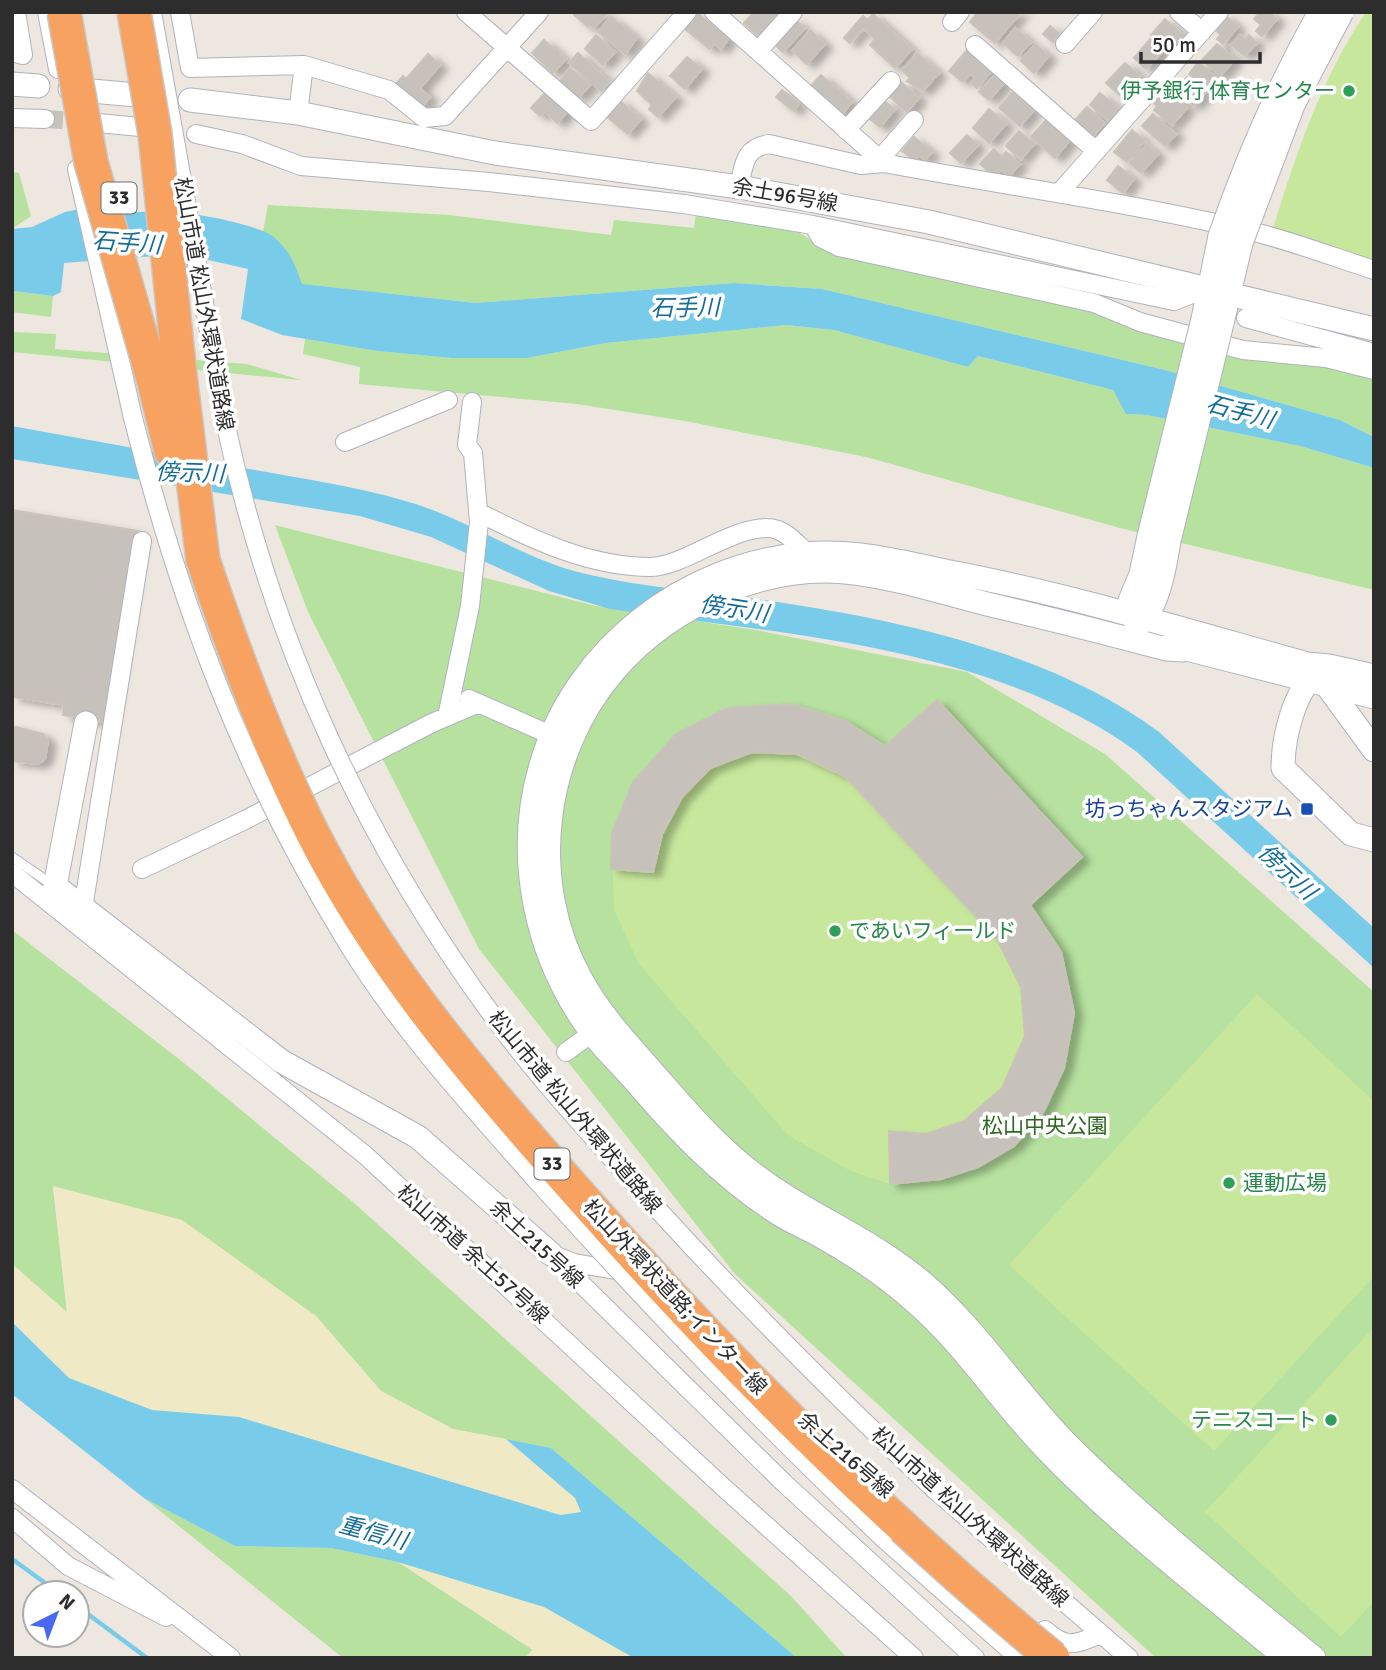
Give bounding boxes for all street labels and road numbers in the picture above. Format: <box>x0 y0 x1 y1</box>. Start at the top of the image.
street label: 余土96号線 <box>730 173 840 217</box>
street label: 松山市道 松山外環状道路線 <box>169 175 239 433</box>
road number: 33 <box>102 182 136 214</box>
street label: 松山市道 松山外環状道路線 <box>483 1005 667 1219</box>
road number: 33 <box>534 1148 570 1180</box>
street label: 松山市道 余土57号線 <box>392 1179 554 1329</box>
street label: 余土215号線 <box>485 1194 589 1294</box>
street label: 松山外環状道路;インター線 <box>578 1194 772 1400</box>
street label: 余土216号線 <box>793 1406 899 1504</box>
street label: 松山市道 松山外環状道路線 <box>866 1421 1074 1613</box>

